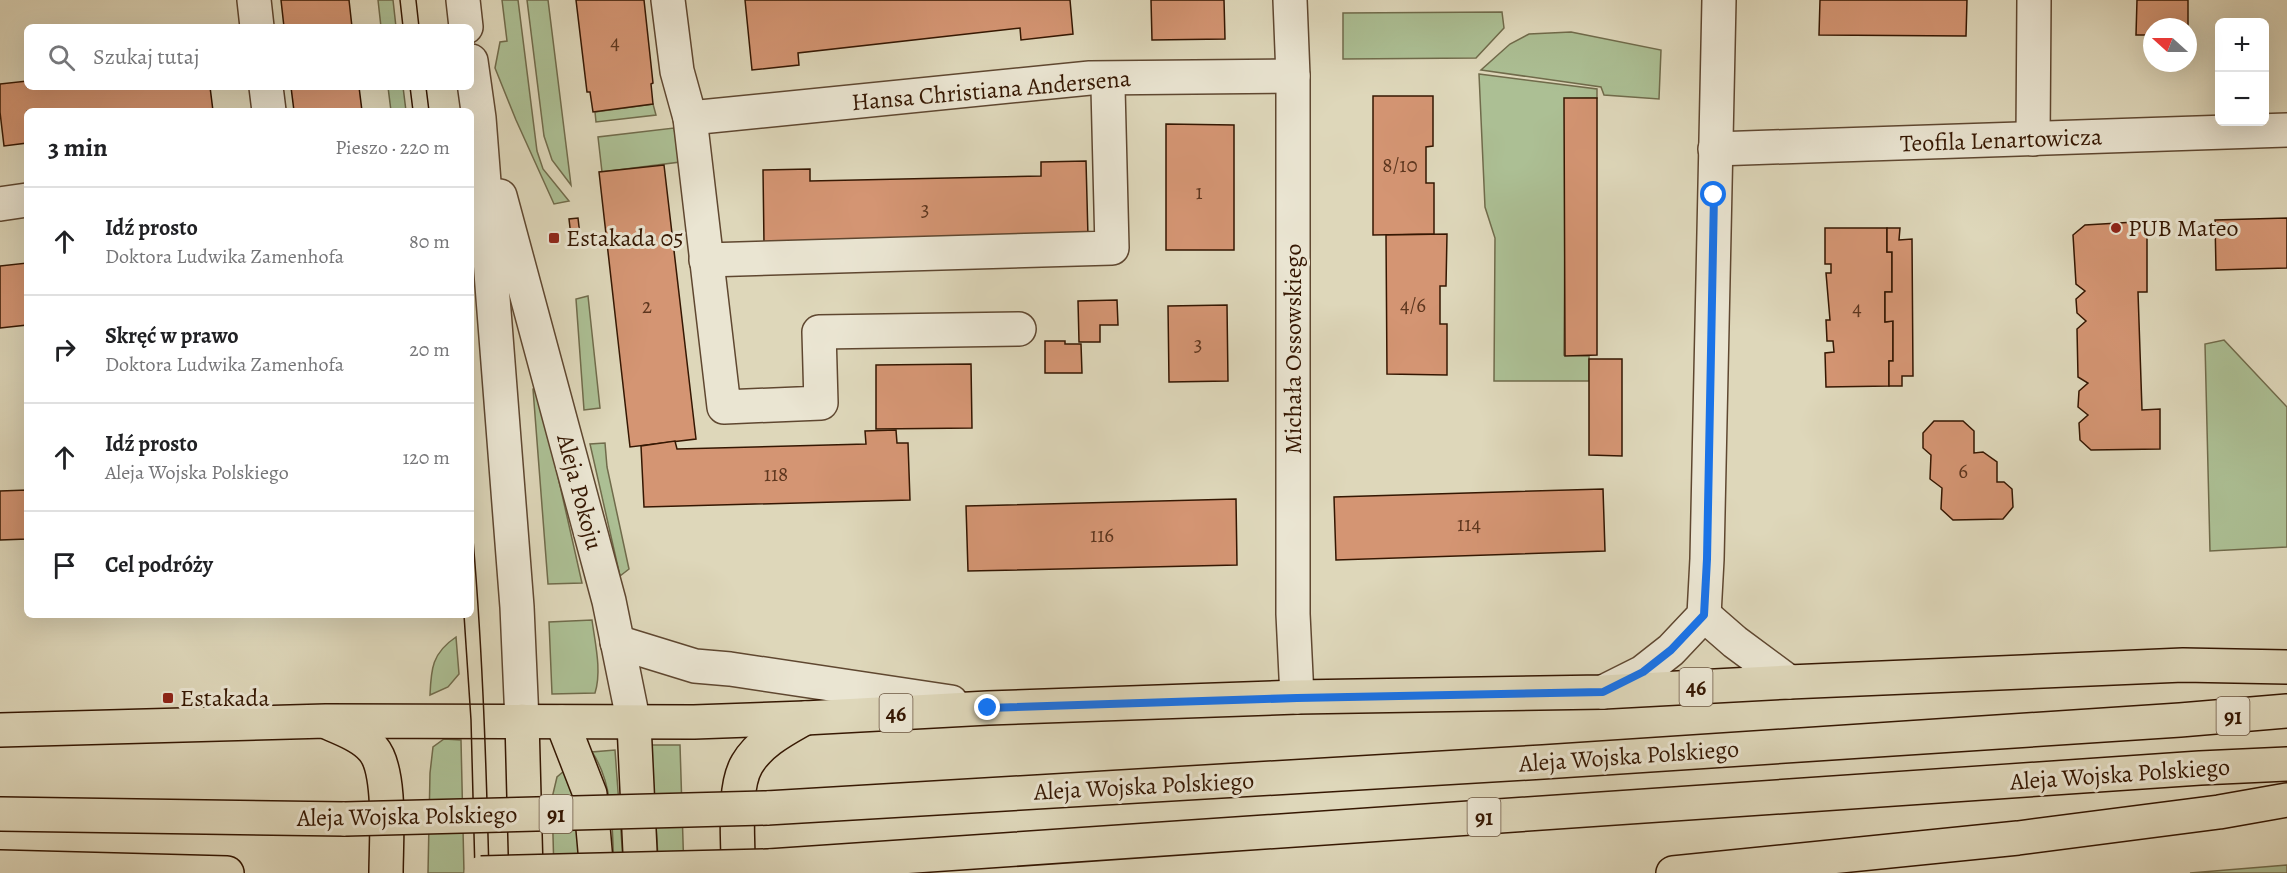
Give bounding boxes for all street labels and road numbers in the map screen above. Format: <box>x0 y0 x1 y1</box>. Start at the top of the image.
street label: Hansa Christiana Andersena <box>850 62 1133 118</box>
street label: Teofila Lenartowicza <box>1899 120 2103 160</box>
street label: Michała Ossowskiego <box>1277 244 1309 454</box>
street label: Aleja Pokoju <box>549 430 611 553</box>
road number: 46 <box>1680 668 1712 706</box>
road number: 46 <box>880 694 912 732</box>
road number: 91 <box>2216 697 2250 735</box>
street label: Aleja Wojska Polskiego <box>1517 732 1740 780</box>
street label: Aleja Wojska Polskiego <box>2008 750 2231 798</box>
street label: Aleja Wojska Polskiego <box>1032 764 1255 808</box>
road number: 91 <box>540 795 572 833</box>
street label: Aleja Wojska Polskiego <box>296 798 518 834</box>
road number: 91 <box>1468 798 1500 836</box>

